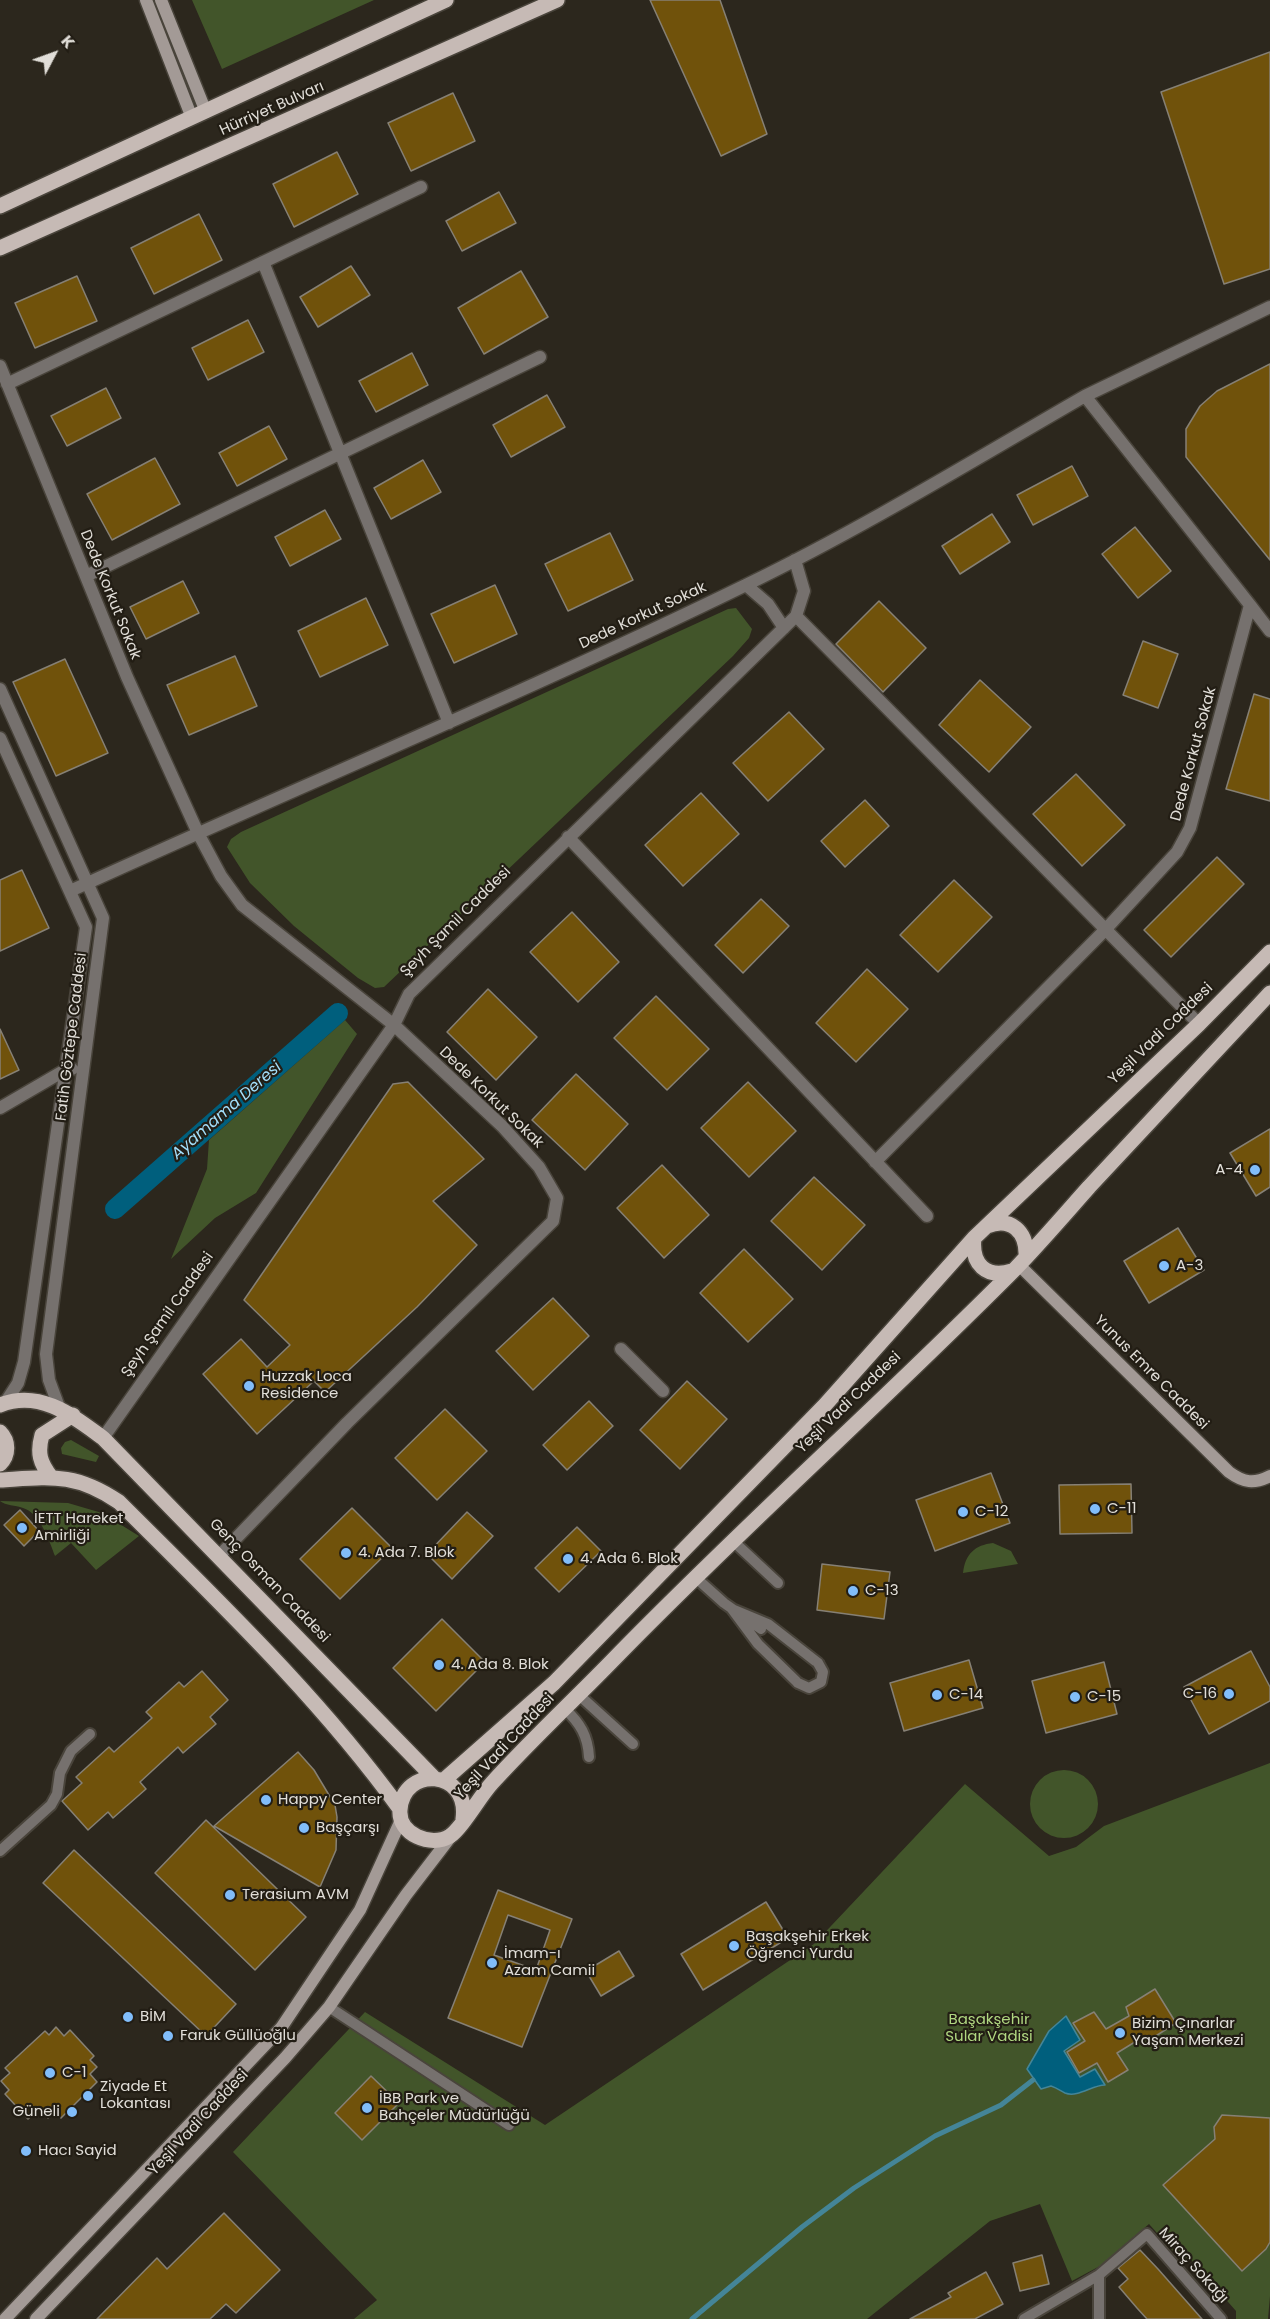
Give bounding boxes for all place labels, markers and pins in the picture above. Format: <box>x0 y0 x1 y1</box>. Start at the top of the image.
place label: A-4 <box>1215 1161 1243 1179</box>
marker: A-4 <box>1248 1163 1262 1177</box>
place label: A-3 <box>1176 1257 1203 1275</box>
marker: A-3 <box>1157 1259 1171 1273</box>
place label: Huzzak Loca Residence <box>261 1368 352 1403</box>
marker: Huzzak Loca Residence <box>242 1379 256 1393</box>
place label: C-11 <box>1107 1500 1136 1518</box>
marker: C-11 <box>1088 1502 1102 1516</box>
place label: C-12 <box>975 1503 1008 1521</box>
marker: C-12 <box>956 1505 970 1519</box>
place label: İETT Hareket Amirliği <box>34 1510 124 1545</box>
marker: İETT Hareket Amirliği <box>15 1521 29 1535</box>
place label: 4. Ada 7. Blok <box>358 1544 455 1562</box>
marker: 4. Ada 7. Blok <box>339 1546 353 1560</box>
place label: 4. Ada 6. Blok <box>580 1550 678 1568</box>
marker: 4. Ada 6. Blok <box>561 1552 575 1566</box>
place label: C-13 <box>865 1582 898 1600</box>
marker: C-13 <box>846 1584 860 1598</box>
place label: 4. Ada 8. Blok <box>451 1656 549 1674</box>
marker: 4. Ada 8. Blok <box>432 1658 446 1672</box>
place label: C-16 <box>1183 1685 1217 1703</box>
place label: C-14 <box>949 1686 983 1704</box>
marker: C-16 <box>1222 1687 1236 1701</box>
marker: C-14 <box>930 1688 944 1702</box>
place label: C-15 <box>1087 1688 1121 1706</box>
marker: C-15 <box>1068 1690 1082 1704</box>
place label: Happy Center <box>278 1791 382 1809</box>
marker: Happy Center <box>259 1793 273 1807</box>
place label: Başçarşı <box>316 1819 380 1837</box>
marker: Başçarşı <box>297 1821 311 1835</box>
place label: Terasium AVM <box>242 1886 349 1904</box>
marker: Terasium AVM <box>223 1888 237 1902</box>
place label: Başakşehir Erkek Öğrenci Yurdu <box>746 1928 869 1963</box>
marker: Başakşehir Erkek Öğrenci Yurdu <box>727 1939 741 1953</box>
place label: İmam-ı Azam Camii <box>504 1945 595 1980</box>
marker: İmam-ı Azam Camii <box>485 1956 499 1970</box>
place label: BİM <box>140 2008 166 2026</box>
marker: BİM <box>121 2010 135 2024</box>
place label: Bizim Çınarlar Yaşam Merkezi <box>1132 2015 1244 2050</box>
marker: Bizim Çınarlar Yaşam Merkezi <box>1113 2026 1127 2040</box>
place label: Faruk Güllüoğlu <box>180 2027 296 2045</box>
marker: Faruk Güllüoğlu <box>161 2029 175 2043</box>
place label: C-1 <box>62 2064 87 2082</box>
marker: C-1 <box>43 2066 57 2080</box>
place label: Ziyade Et Lokantası <box>100 2078 171 2113</box>
marker: Ziyade Et Lokantası <box>81 2089 95 2103</box>
place label: İBB Park ve Bahçeler Müdürlüğü <box>379 2090 530 2125</box>
marker: İBB Park ve Bahçeler Müdürlüğü <box>360 2101 374 2115</box>
place label: Güneli <box>12 2103 60 2121</box>
marker: Güneli <box>65 2105 79 2119</box>
place label: Hacı Sayid <box>38 2142 117 2160</box>
marker: Hacı Sayid <box>19 2144 33 2158</box>

